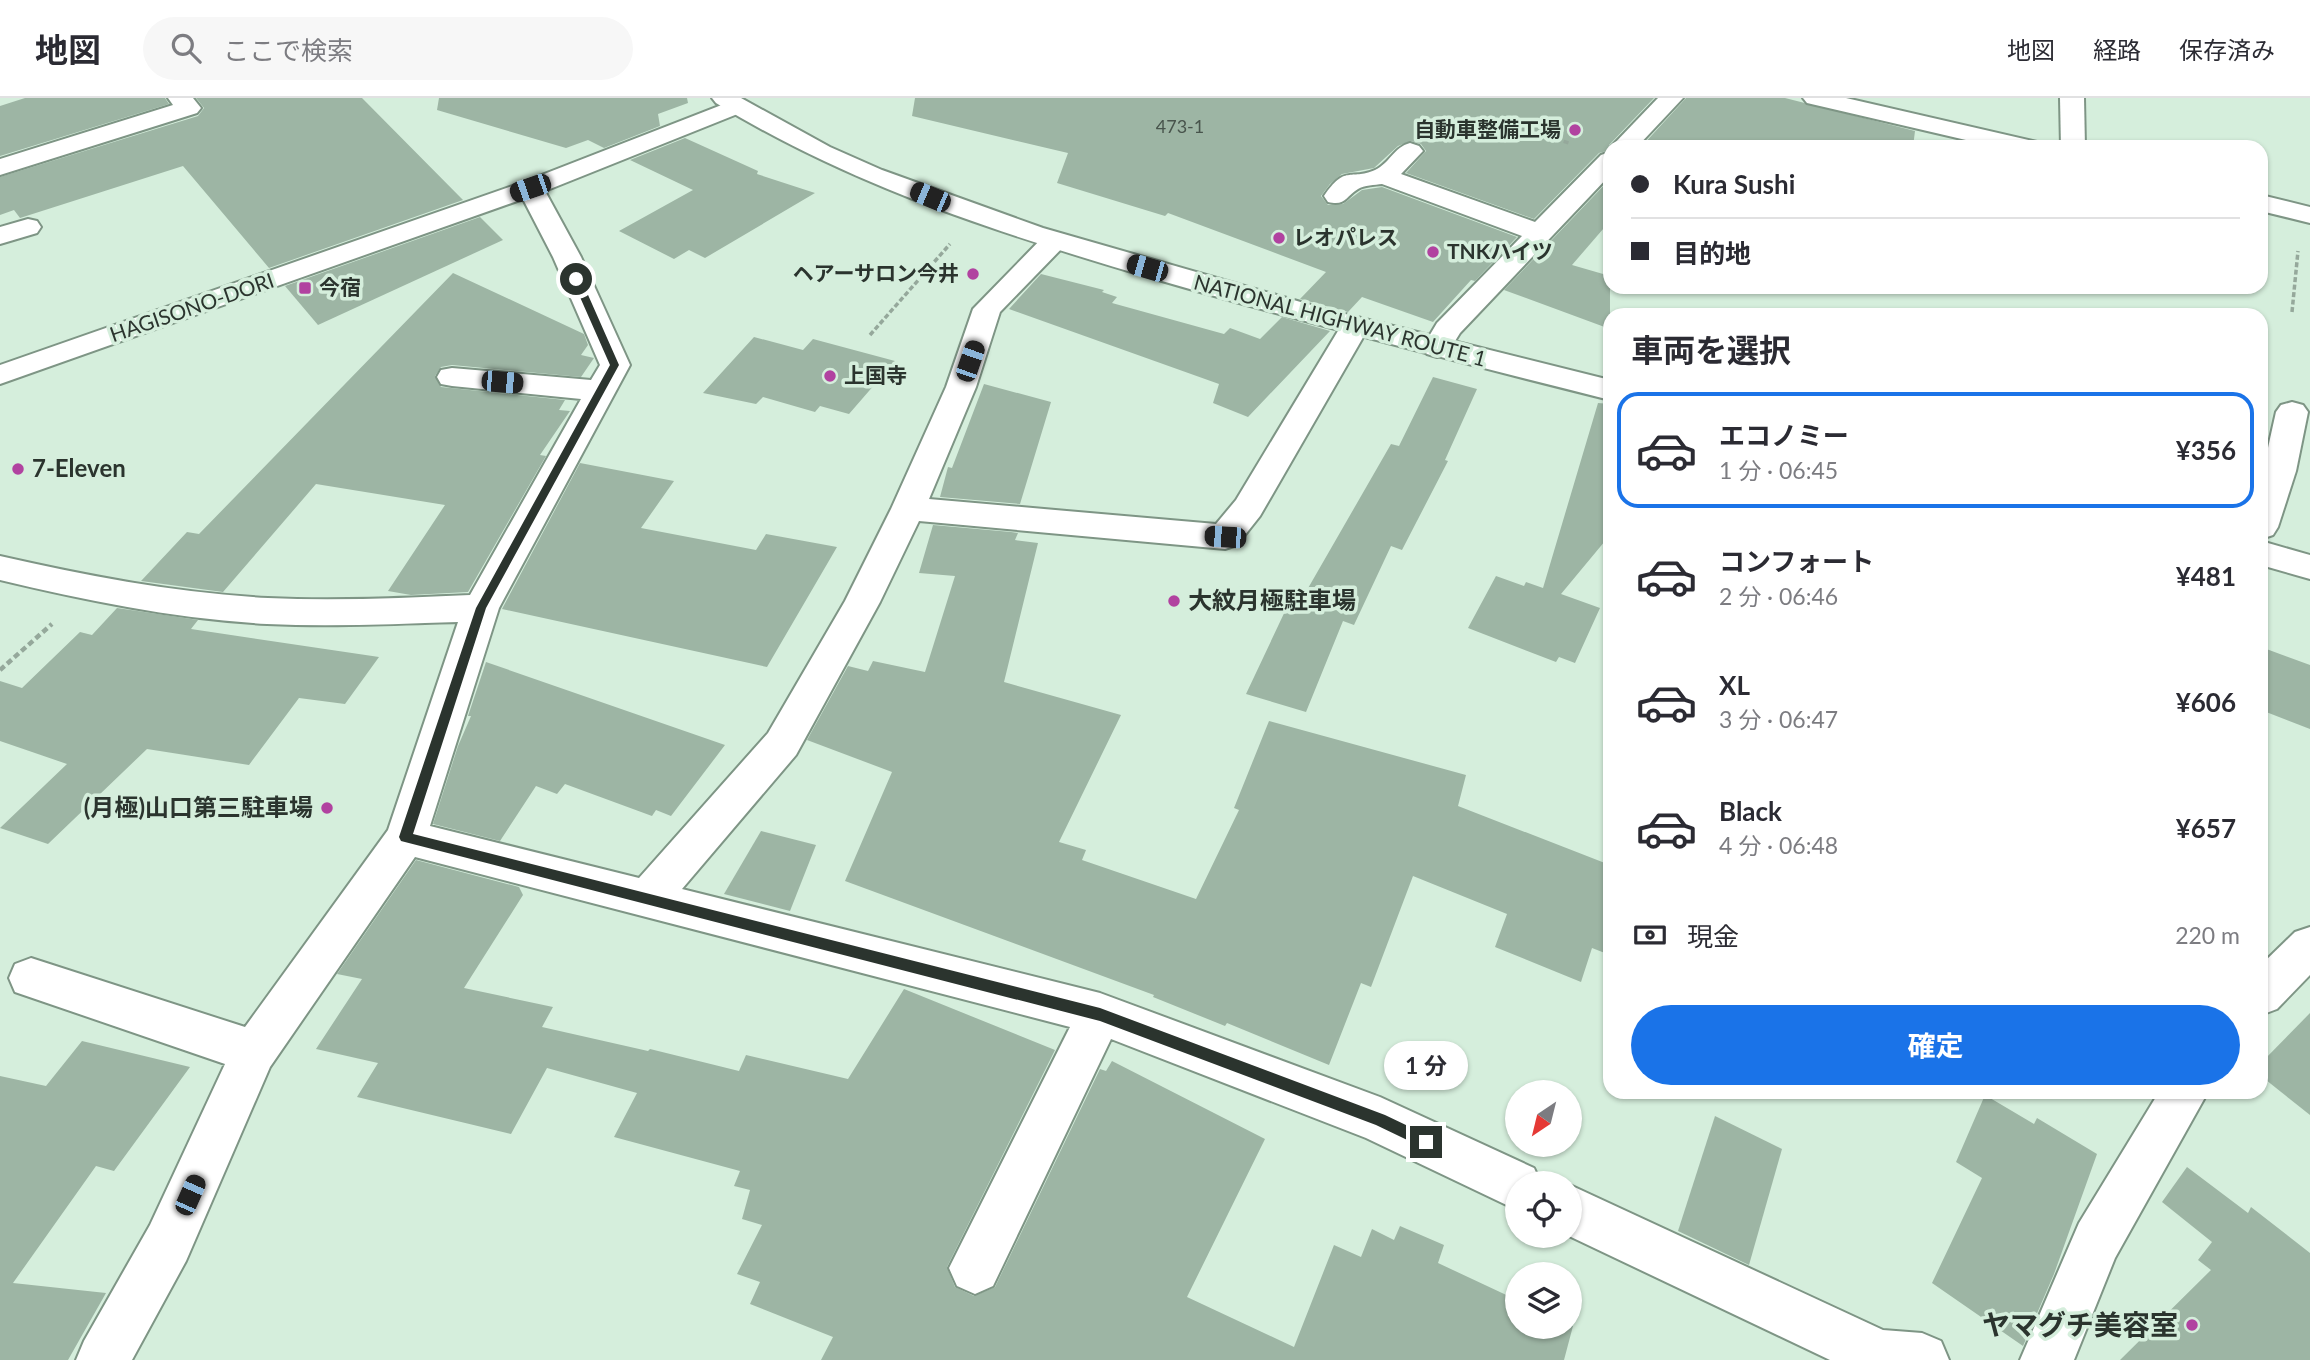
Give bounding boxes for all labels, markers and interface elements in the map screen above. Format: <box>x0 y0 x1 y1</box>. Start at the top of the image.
search box <box>143 17 633 80</box>
text: 地図 <box>35 29 101 69</box>
icon: search <box>167 29 205 67</box>
text: ここで検索 <box>223 34 353 66</box>
text: 地図 <box>2007 35 2055 64</box>
text: 経路 <box>2093 35 2141 64</box>
text: 保存済み <box>2179 35 2275 64</box>
house number: 473-1 <box>1156 115 1204 137</box>
place label: 自動車整備工場 <box>1414 116 1561 141</box>
marker: 自動車整備工場 <box>1567 122 1583 138</box>
text: Kura Sushi <box>1673 168 1795 200</box>
car <box>507 171 554 205</box>
car <box>907 179 954 215</box>
place label: レオパレス <box>1293 224 1398 249</box>
marker: レオパレス <box>1271 230 1287 246</box>
text: 目的地 <box>1673 237 1751 269</box>
place label: TNKハイツ <box>1447 238 1553 263</box>
marker: TNKハイツ <box>1425 244 1441 260</box>
car <box>1124 252 1171 284</box>
place label: ヘアーサロン今井 <box>793 260 959 285</box>
route start <box>560 263 592 295</box>
marker: ヘアーサロン今井 <box>965 266 981 282</box>
street label: HAGISONO-DORI <box>106 267 277 346</box>
street label: NATIONAL HIGHWAY ROUTE 1 <box>1192 268 1489 371</box>
place label: 今宿 <box>319 274 361 299</box>
marker: 今宿 <box>297 280 313 296</box>
text: 車両を選択 <box>1631 330 1791 369</box>
car <box>954 338 987 384</box>
place label: 上国寺 <box>844 362 907 387</box>
marker: 上国寺 <box>822 368 838 384</box>
car <box>481 370 524 394</box>
icon: car <box>1635 419 1698 482</box>
text: エコノミー <box>1719 419 1849 451</box>
text: ¥356 <box>2176 434 2236 466</box>
place label: 7-Eleven <box>32 453 126 482</box>
text: 1 分 · 06:45 <box>1719 456 1838 484</box>
marker: 7-Eleven <box>10 461 26 477</box>
car <box>1204 525 1247 549</box>
icon: car <box>1635 545 1698 608</box>
text: コンフォート <box>1719 545 1874 577</box>
text: ¥481 <box>2176 560 2236 592</box>
text: 2 分 · 06:46 <box>1719 582 1838 610</box>
place label: 大紋月極駐車場 <box>1188 585 1356 614</box>
marker: 大紋月極駐車場 <box>1166 593 1182 609</box>
text: XL <box>1719 669 1750 701</box>
icon: car <box>1635 671 1698 734</box>
text: ¥606 <box>2176 686 2236 718</box>
text: 3 分 · 06:47 <box>1719 705 1838 733</box>
place label: (月極)山口第三駐車場 <box>84 792 313 821</box>
text: Black <box>1719 795 1782 827</box>
icon: car <box>1635 797 1698 860</box>
marker: (月極)山口第三駐車場 <box>319 800 335 816</box>
text: ¥657 <box>2176 812 2236 844</box>
text: 4 分 · 06:48 <box>1719 831 1838 859</box>
icon: cash <box>1631 916 1669 954</box>
text: 現金 <box>1687 920 1739 952</box>
text: 220 m <box>2175 921 2240 949</box>
button: 確定 <box>1631 1005 2240 1085</box>
callout: 1 分 <box>1384 1040 1468 1090</box>
text: 1 分 <box>1405 1051 1447 1079</box>
north arrow <box>1505 1080 1582 1157</box>
map controls <box>1505 1080 1582 1339</box>
route end <box>1410 1126 1442 1158</box>
button: locate <box>1505 1171 1582 1248</box>
car <box>172 1172 209 1218</box>
button: layers <box>1505 1262 1582 1339</box>
place label: ヤマグチ美容室 <box>1982 1307 2178 1341</box>
marker: ヤマグチ美容室 <box>2184 1317 2200 1333</box>

